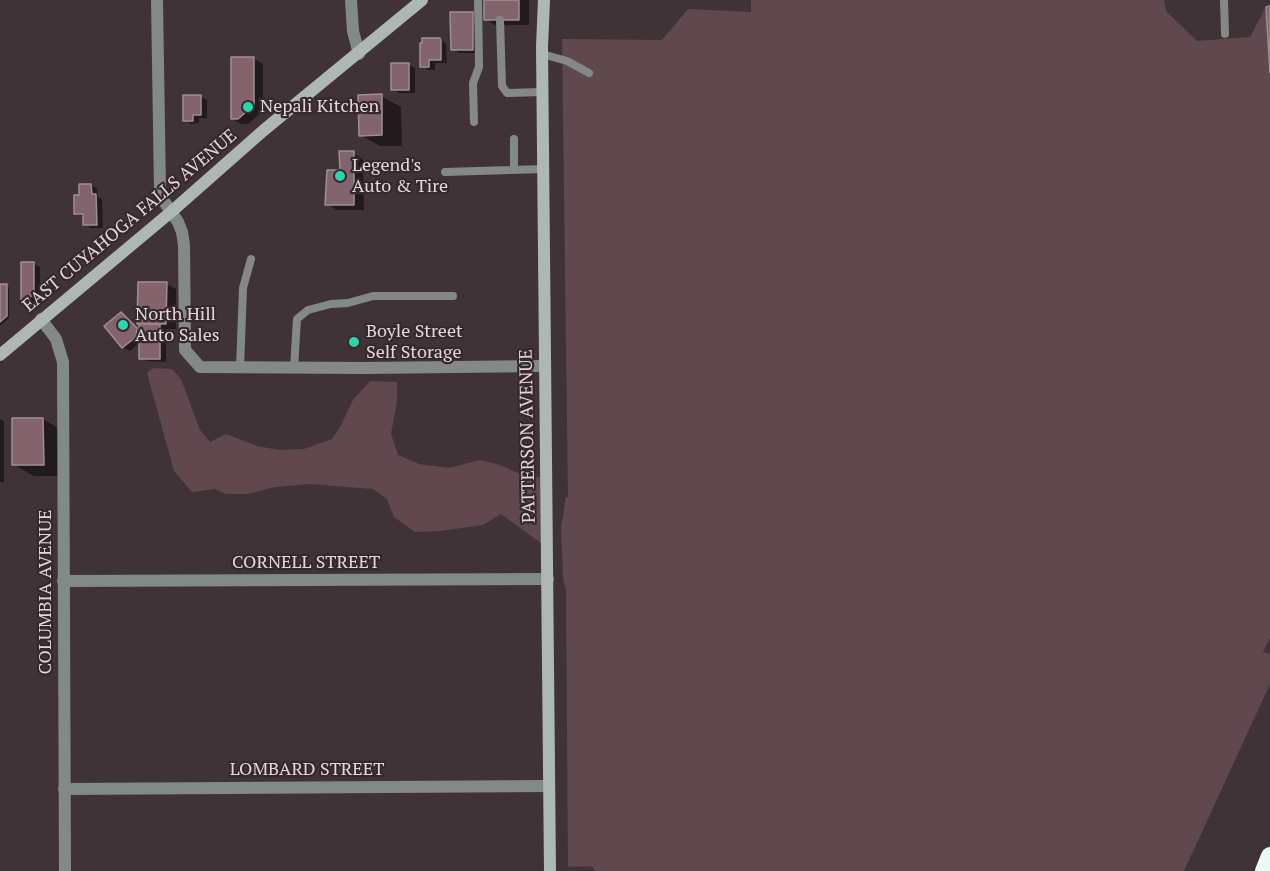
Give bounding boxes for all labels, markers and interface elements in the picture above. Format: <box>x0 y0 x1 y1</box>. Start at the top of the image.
place label: Nepali Kitchen <box>260 96 379 118</box>
marker: Nepali Kitchen <box>241 100 255 114</box>
street label: EAST CUYAHOGA FALLS AVENUE <box>19 125 241 317</box>
place label: Legend's Auto & Tire <box>352 155 448 198</box>
marker: Legend's Auto & Tire <box>333 169 347 183</box>
place label: North Hill Auto Sales <box>135 304 220 346</box>
marker: North Hill Auto Sales <box>116 318 130 332</box>
place label: Boyle Street Self Storage <box>366 321 463 364</box>
marker: Boyle Street Self Storage <box>347 335 361 349</box>
street label: PATTERSON AVENUE <box>516 349 540 523</box>
street label: COLUMBIA AVENUE <box>35 509 57 675</box>
street label: CORNELL STREET <box>232 552 380 574</box>
street label: LOMBARD STREET <box>230 759 384 781</box>

